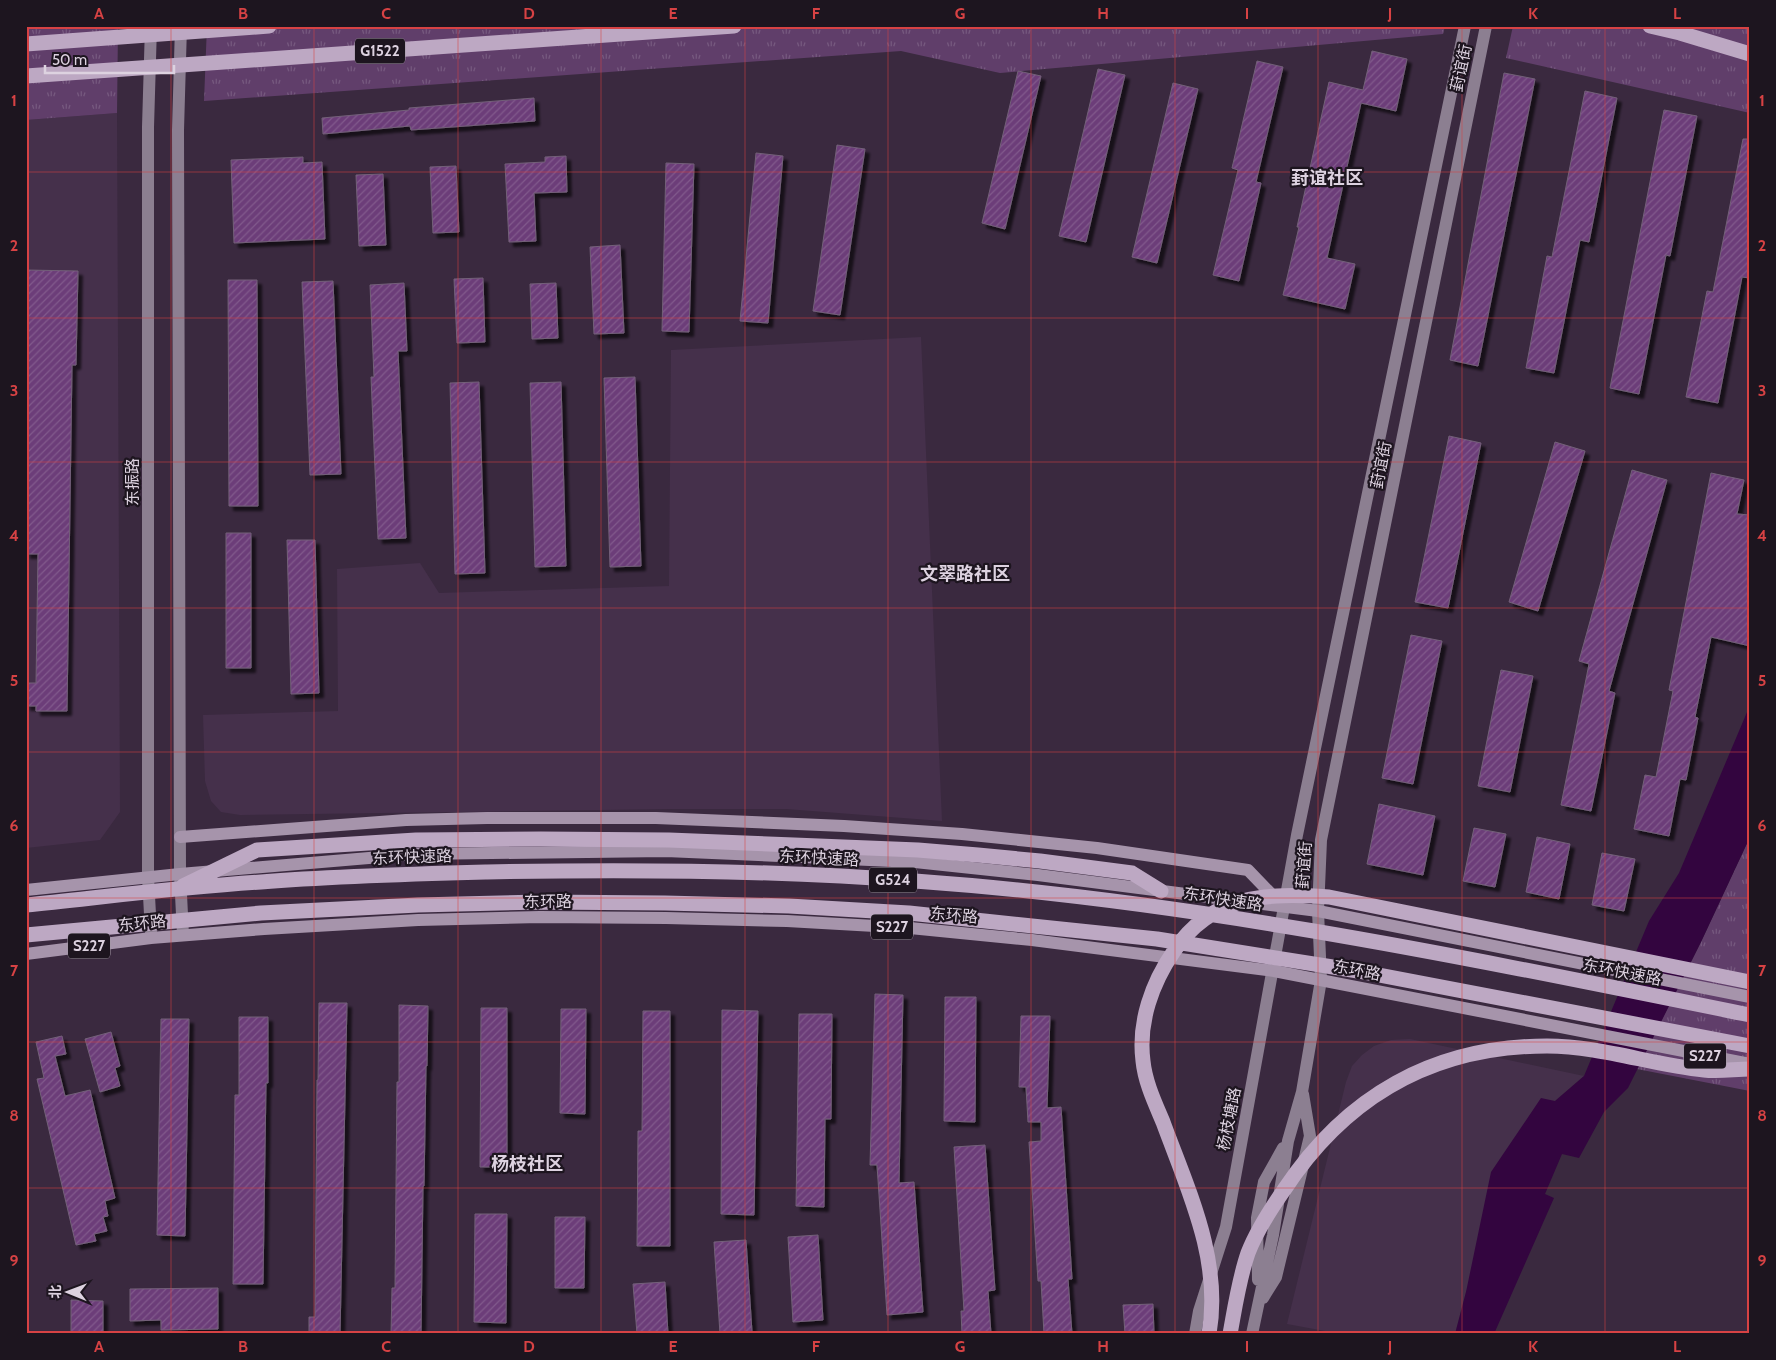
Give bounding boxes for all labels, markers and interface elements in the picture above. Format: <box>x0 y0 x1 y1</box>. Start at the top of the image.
text: A <box>94 4 104 23</box>
text: B <box>238 4 248 23</box>
text: C <box>381 4 391 23</box>
text: D <box>523 4 535 23</box>
text: E <box>668 4 678 23</box>
text: F <box>812 4 821 23</box>
text: G <box>955 4 965 23</box>
text: H <box>1097 4 1109 23</box>
text: I <box>1245 4 1249 23</box>
text: J <box>1387 4 1392 23</box>
text: K <box>1528 4 1538 23</box>
text: L <box>1673 4 1681 23</box>
road number: G1522 <box>355 38 405 64</box>
scale bar <box>45 42 174 74</box>
street label: 葑谊街 <box>1447 43 1475 93</box>
text: 50 m <box>52 51 87 69</box>
text: 1 <box>11 91 17 110</box>
text: 1 <box>1759 91 1765 110</box>
district label: 葑谊社区 <box>1291 167 1363 189</box>
text: 2 <box>10 236 18 255</box>
text: 2 <box>1758 236 1766 255</box>
text: 3 <box>10 381 18 400</box>
text: 3 <box>1758 381 1766 400</box>
street label: 葑谊街 <box>1367 440 1395 490</box>
street label: 东振路 <box>123 458 142 506</box>
text: 4 <box>9 526 19 545</box>
text: 4 <box>1757 526 1767 545</box>
district label: 文翠路社区 <box>920 563 1010 585</box>
text: 5 <box>10 671 18 690</box>
text: 5 <box>1758 671 1766 690</box>
text: 6 <box>10 816 19 835</box>
text: 6 <box>1758 816 1767 835</box>
street label: 葑谊街 <box>1293 840 1315 890</box>
street label: 东环快速路 <box>372 846 452 868</box>
street label: 东环快速路 <box>779 846 859 870</box>
road number: G524 <box>869 868 917 892</box>
street label: 东环快速路 <box>1182 883 1264 915</box>
street label: 东环路 <box>524 892 572 911</box>
street label: 东环路 <box>929 903 979 927</box>
street label: 东环路 <box>117 911 167 935</box>
road number: S227 <box>871 914 913 940</box>
road number: S227 <box>68 934 110 958</box>
street label: 东环快速路 <box>1581 955 1663 989</box>
street label: 东环路 <box>1332 956 1382 984</box>
text: 7 <box>10 961 19 980</box>
text: 7 <box>1758 961 1767 980</box>
road number: S227 <box>1684 1044 1726 1068</box>
street label: 杨枝塘路 <box>1214 1086 1244 1152</box>
text: 8 <box>9 1106 19 1125</box>
text: 8 <box>1757 1106 1767 1125</box>
district label: 杨枝社区 <box>491 1153 563 1175</box>
text: 9 <box>10 1251 19 1270</box>
text: 9 <box>1758 1251 1767 1270</box>
north arrow <box>42 1268 92 1318</box>
text: 北 <box>46 1285 64 1299</box>
text: A <box>94 1337 104 1356</box>
text: B <box>238 1337 248 1356</box>
text: C <box>381 1337 391 1356</box>
text: D <box>523 1337 535 1356</box>
text: E <box>668 1337 678 1356</box>
text: F <box>812 1337 821 1356</box>
text: G <box>955 1337 965 1356</box>
text: H <box>1097 1337 1109 1356</box>
text: I <box>1245 1337 1249 1356</box>
text: J <box>1387 1337 1392 1356</box>
text: K <box>1528 1337 1538 1356</box>
text: L <box>1673 1337 1681 1356</box>

